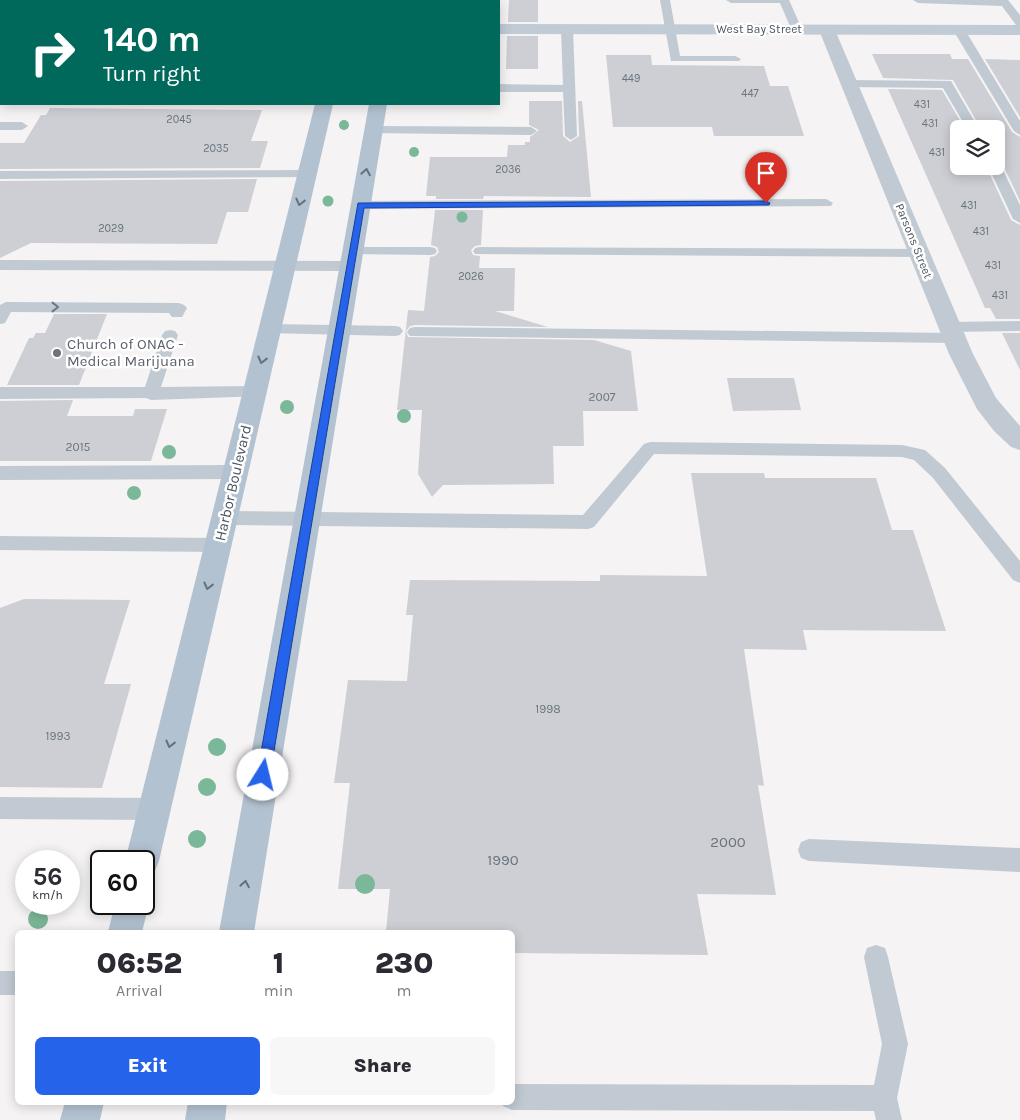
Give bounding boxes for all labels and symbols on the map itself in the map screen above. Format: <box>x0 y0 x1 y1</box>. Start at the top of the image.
street label: West Bay Street <box>716 22 802 36</box>
house number: 449 <box>622 72 640 85</box>
house number: 447 <box>741 87 759 100</box>
house number: 431 <box>914 98 930 111</box>
house number: 2045 <box>166 113 192 126</box>
house number: 431 <box>922 117 938 130</box>
house number: 2035 <box>203 142 229 155</box>
house number: 431 <box>929 146 945 159</box>
pin <box>745 152 787 203</box>
house number: 2036 <box>495 163 521 176</box>
one-way arrow <box>361 168 371 177</box>
one-way arrow <box>295 198 306 207</box>
house number: 431 <box>961 199 977 212</box>
street label: Parsons Street <box>893 201 936 281</box>
house number: 2029 <box>98 222 124 235</box>
house number: 431 <box>973 225 989 238</box>
house number: 431 <box>985 259 1001 272</box>
house number: 2026 <box>458 270 484 283</box>
house number: 431 <box>992 289 1008 302</box>
one-way arrow <box>51 302 59 312</box>
place label: Church of ONAC - Medical Marijuana <box>67 335 195 370</box>
marker: Church of ONAC - Medical Marijuana <box>51 347 63 359</box>
one-way arrow <box>257 356 268 365</box>
house number: 2007 <box>589 390 616 404</box>
street label: Harbor Boulevard <box>211 423 255 543</box>
house number: 2015 <box>66 440 91 454</box>
one-way arrow <box>203 582 214 591</box>
house number: 1998 <box>535 702 561 716</box>
house number: 1993 <box>46 729 70 743</box>
one-way arrow <box>165 740 176 749</box>
position arrow <box>236 748 288 800</box>
house number: 2000 <box>710 833 746 851</box>
speed limit sign: 60 <box>90 850 155 915</box>
house number: 1990 <box>487 851 519 869</box>
one-way arrow <box>239 880 249 889</box>

